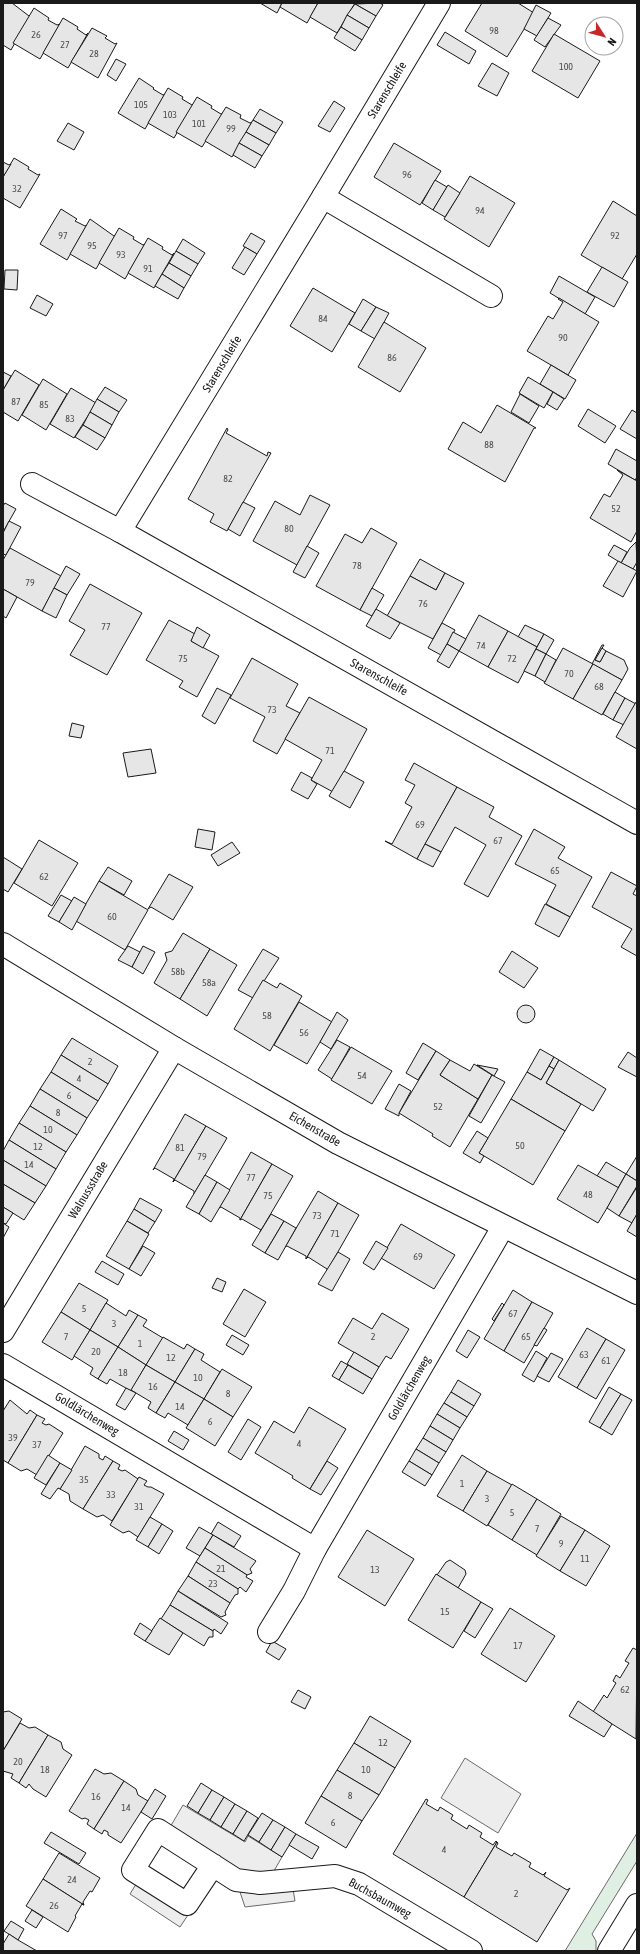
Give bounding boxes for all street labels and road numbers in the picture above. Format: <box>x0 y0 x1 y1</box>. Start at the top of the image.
street label: Starenschleife <box>365 59 409 121</box>
street label: Starenschleife <box>200 333 244 395</box>
street label: Starenschleife <box>348 656 410 698</box>
street label: Eichenstraße <box>287 1109 343 1149</box>
street label: Walnussstraße <box>65 1159 111 1221</box>
street label: Goldlärchenweg <box>385 1352 434 1423</box>
street label: Goldlärchenweg <box>52 1389 122 1439</box>
street label: Buchsbaumweg <box>346 1875 414 1921</box>

